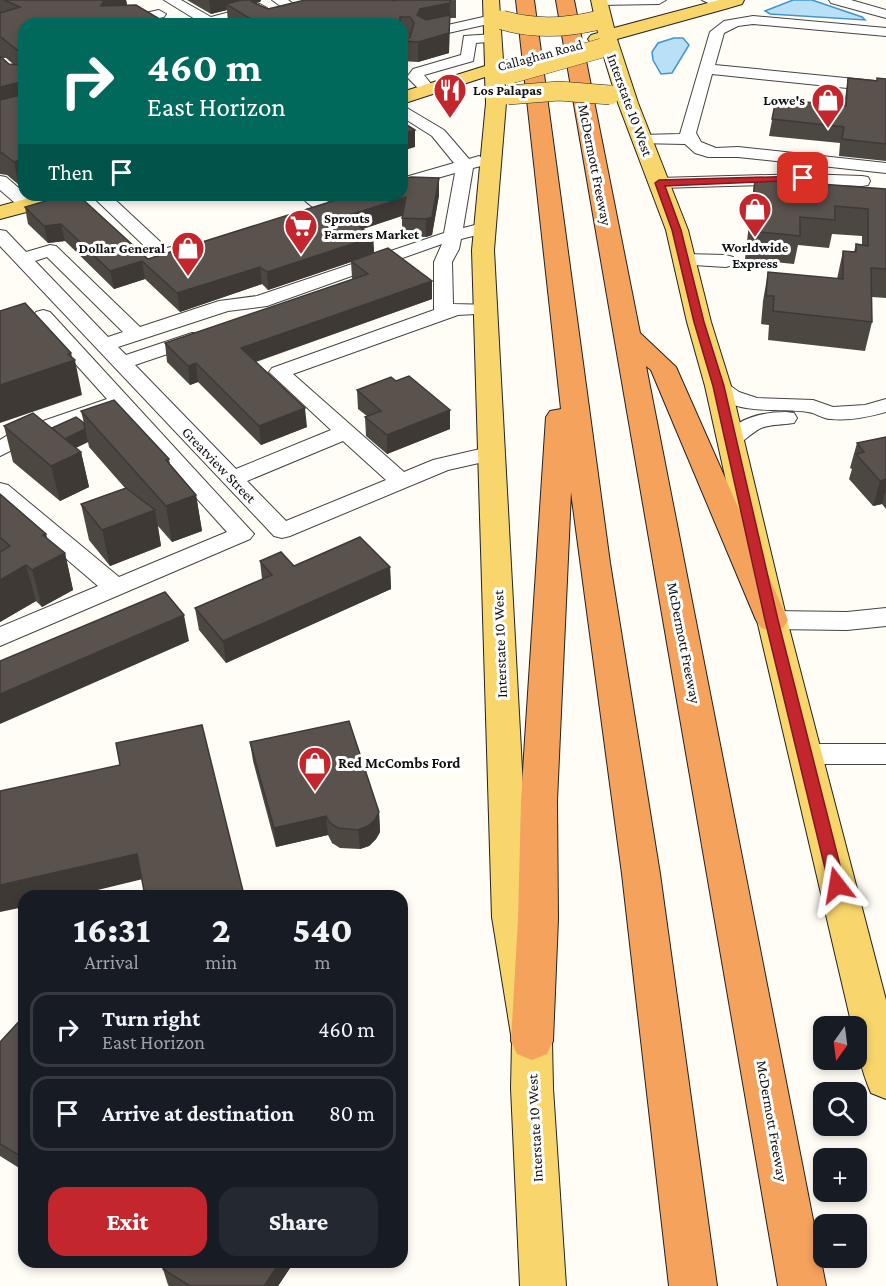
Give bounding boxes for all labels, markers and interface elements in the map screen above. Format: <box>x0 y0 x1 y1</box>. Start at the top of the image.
street label: Callaghan Road <box>496 36 585 74</box>
icon: right <box>48 42 126 120</box>
text: 460 m <box>147 43 262 90</box>
street label: Interstate 10 West <box>604 51 656 160</box>
restaurant icon: Los Palapas <box>432 72 468 119</box>
place label: Los Palapas <box>473 82 542 98</box>
shop icon: Lowe's <box>810 82 846 129</box>
text: East Horizon <box>147 92 286 122</box>
place label: Lowe's <box>763 92 805 108</box>
street label: McDermott Freeway <box>574 103 615 227</box>
pin <box>777 152 828 203</box>
icon: arrive <box>105 156 138 189</box>
text: Then <box>48 160 93 185</box>
icon: arrive <box>786 161 819 194</box>
shop icon: Worldwide Express <box>737 191 773 238</box>
supermarket icon: Sprouts Farmers Market <box>283 208 319 255</box>
place label: Sprouts Farmers Market <box>324 210 420 242</box>
shop icon: Dollar General <box>170 230 206 277</box>
place label: Worldwide Express <box>721 239 789 271</box>
place label: Dollar General <box>78 240 165 256</box>
street label: Greatview Street <box>179 424 260 507</box>
street label: McDermott Freeway <box>663 581 704 705</box>
street label: Interstate 10 West <box>490 589 510 698</box>
shop icon: Red McCombs Ford <box>297 745 333 792</box>
place label: Red McCombs Ford <box>338 755 461 771</box>
position arrow <box>805 853 869 917</box>
text: 16:31 <box>73 910 150 950</box>
text: 2 <box>212 910 231 950</box>
text: 540 <box>293 910 353 950</box>
text: Arrival <box>84 951 139 973</box>
text: min <box>205 951 237 973</box>
text: m <box>315 951 331 973</box>
text: Turn right <box>102 1006 200 1031</box>
icon: right <box>51 1013 84 1046</box>
north arrow <box>813 1016 867 1070</box>
map controls <box>813 1016 867 1268</box>
text: 460 m <box>318 1017 375 1042</box>
text: East Horizon <box>102 1031 205 1053</box>
street label: McDermott Freeway <box>752 1059 791 1183</box>
street label: Interstate 10 West <box>524 1073 546 1182</box>
button: search <box>813 1082 867 1136</box>
icon: arrive <box>51 1097 84 1130</box>
text: Arrive at destination <box>102 1101 294 1126</box>
text: 80 m <box>329 1101 375 1126</box>
button: + <box>813 1148 867 1202</box>
button: Exit <box>48 1187 207 1256</box>
button: Share <box>219 1187 378 1256</box>
button: − <box>813 1214 867 1268</box>

